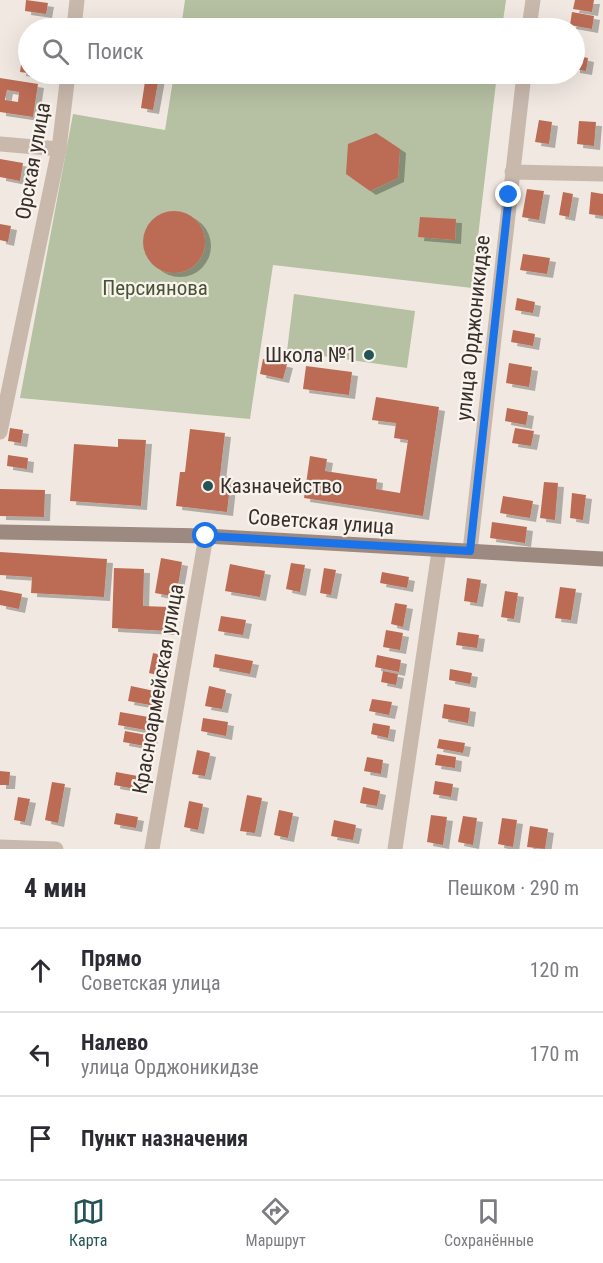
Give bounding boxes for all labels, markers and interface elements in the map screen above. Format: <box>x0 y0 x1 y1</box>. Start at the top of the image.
search box <box>18 18 585 84</box>
icon: search <box>39 35 72 68</box>
text: Поиск <box>87 39 144 64</box>
street label: Орская улица <box>11 101 55 221</box>
route end <box>495 181 521 207</box>
street label: улица Орджоникидзе <box>451 234 495 422</box>
park label: Персиянова <box>102 276 208 300</box>
place label: Школа №1 <box>265 343 357 367</box>
marker: Школа №1 <box>362 348 376 362</box>
place label: Казначейство <box>220 474 342 498</box>
marker: Казначейство <box>201 479 215 493</box>
street label: Советская улица <box>247 505 395 539</box>
route start <box>192 522 218 548</box>
street label: Красноармейская улица <box>128 582 188 796</box>
text: 4 мин <box>24 873 86 903</box>
text: Пешком · 290 m <box>447 876 579 900</box>
text: Прямо <box>81 946 142 971</box>
icon: ahead <box>24 954 57 987</box>
text: 120 m <box>530 958 579 982</box>
text: Советская улица <box>81 971 221 995</box>
text: Налево <box>81 1030 148 1055</box>
icon: left <box>24 1038 57 1071</box>
text: 170 m <box>530 1042 579 1066</box>
text: улица Орджоникидзе <box>81 1055 259 1079</box>
icon: arrive <box>24 1122 57 1155</box>
text: Пункт назначения <box>81 1126 248 1151</box>
tab: Карта <box>69 1195 107 1250</box>
tab: Маршрут <box>246 1195 306 1250</box>
tab: Сохранённые <box>444 1195 534 1250</box>

